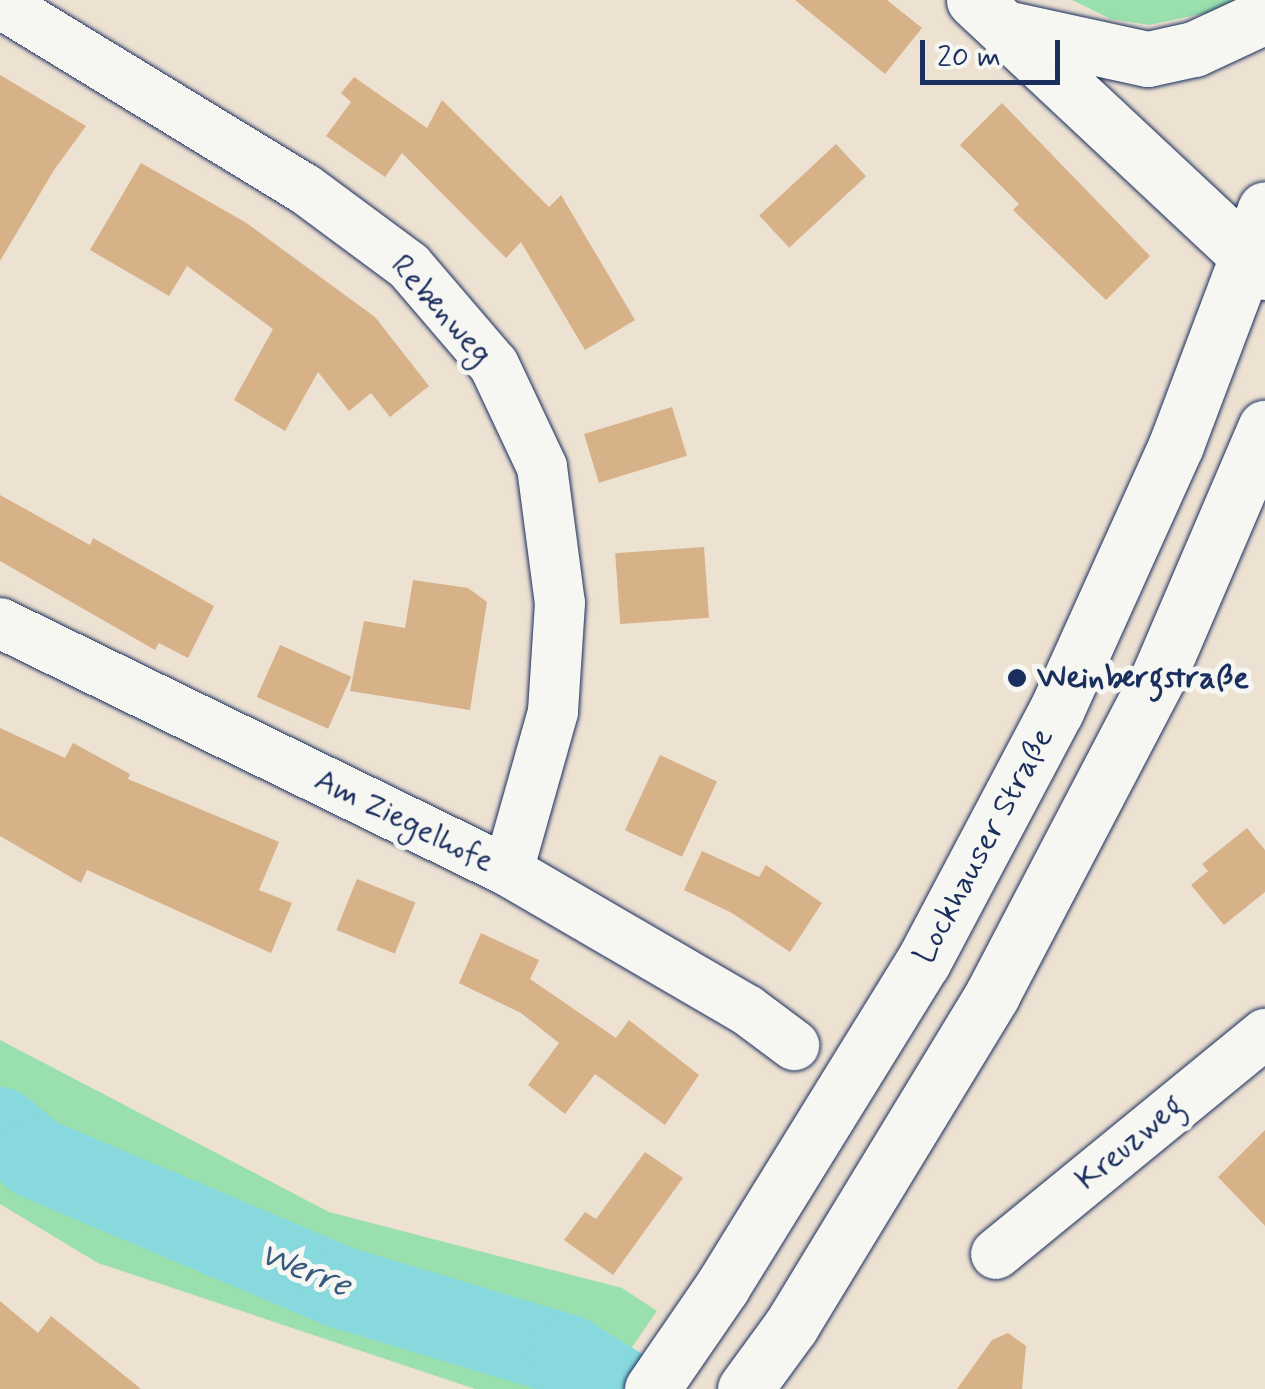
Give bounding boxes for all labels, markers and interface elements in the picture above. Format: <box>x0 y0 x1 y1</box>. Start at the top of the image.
scale bar <box>925 20 1065 82</box>
text: 20 m <box>937 38 1001 77</box>
street label: Rebenweg <box>382 247 500 373</box>
place label: Weinbergstraße <box>1037 659 1249 697</box>
marker: Weinbergstraße <box>1006 667 1028 689</box>
street label: Lockhauser Straße <box>906 721 1062 971</box>
street label: Am Ziegelhofe <box>308 761 500 881</box>
street label: Kreuzweg <box>1068 1087 1192 1199</box>
water label: Werre <box>253 1233 357 1307</box>

